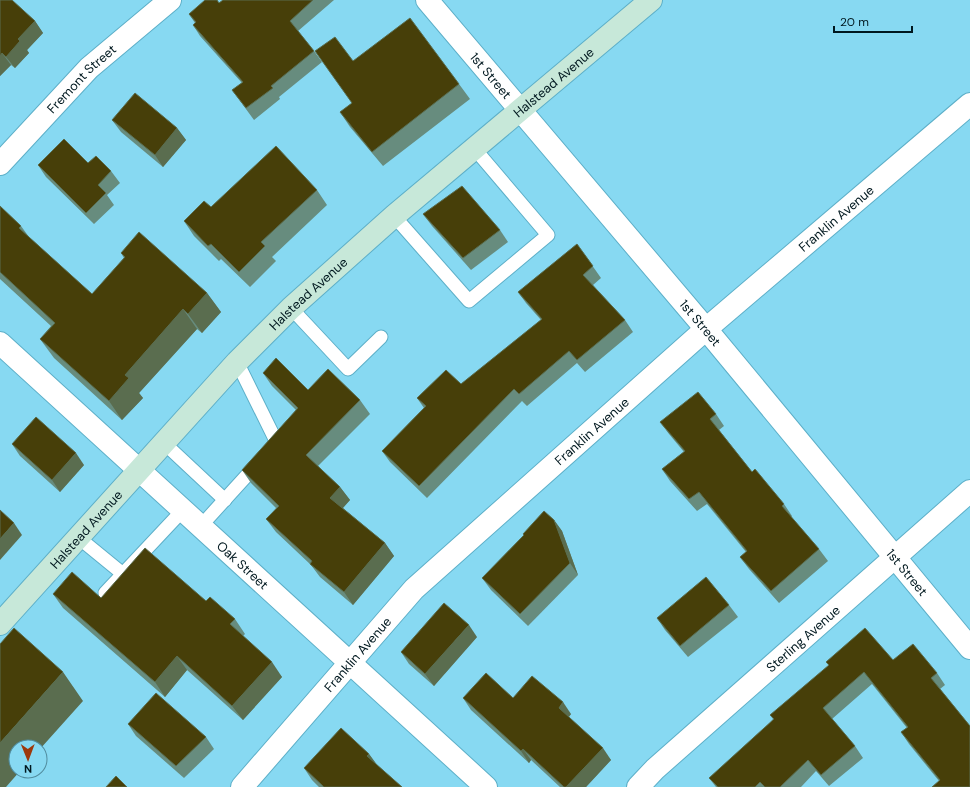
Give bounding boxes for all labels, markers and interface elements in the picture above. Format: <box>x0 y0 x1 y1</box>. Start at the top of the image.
scale bar <box>834 8 912 34</box>
text: 20 m <box>840 14 869 30</box>
street label: Fremont Street <box>43 40 120 117</box>
street label: Halstead Avenue <box>510 43 597 121</box>
street label: 1st Street <box>467 49 516 102</box>
street label: Franklin Avenue <box>795 181 877 255</box>
street label: Halstead Avenue <box>265 253 351 334</box>
street label: 1st Street <box>676 296 725 349</box>
street label: Franklin Avenue <box>551 393 632 469</box>
street label: Halstead Avenue <box>46 486 126 572</box>
street label: Oak Street <box>214 537 272 593</box>
street label: 1st Street <box>883 545 932 599</box>
street label: Sterling Avenue <box>762 601 843 676</box>
street label: Franklin Avenue <box>320 613 395 695</box>
north arrow <box>8 739 48 779</box>
text: N <box>24 762 32 776</box>

